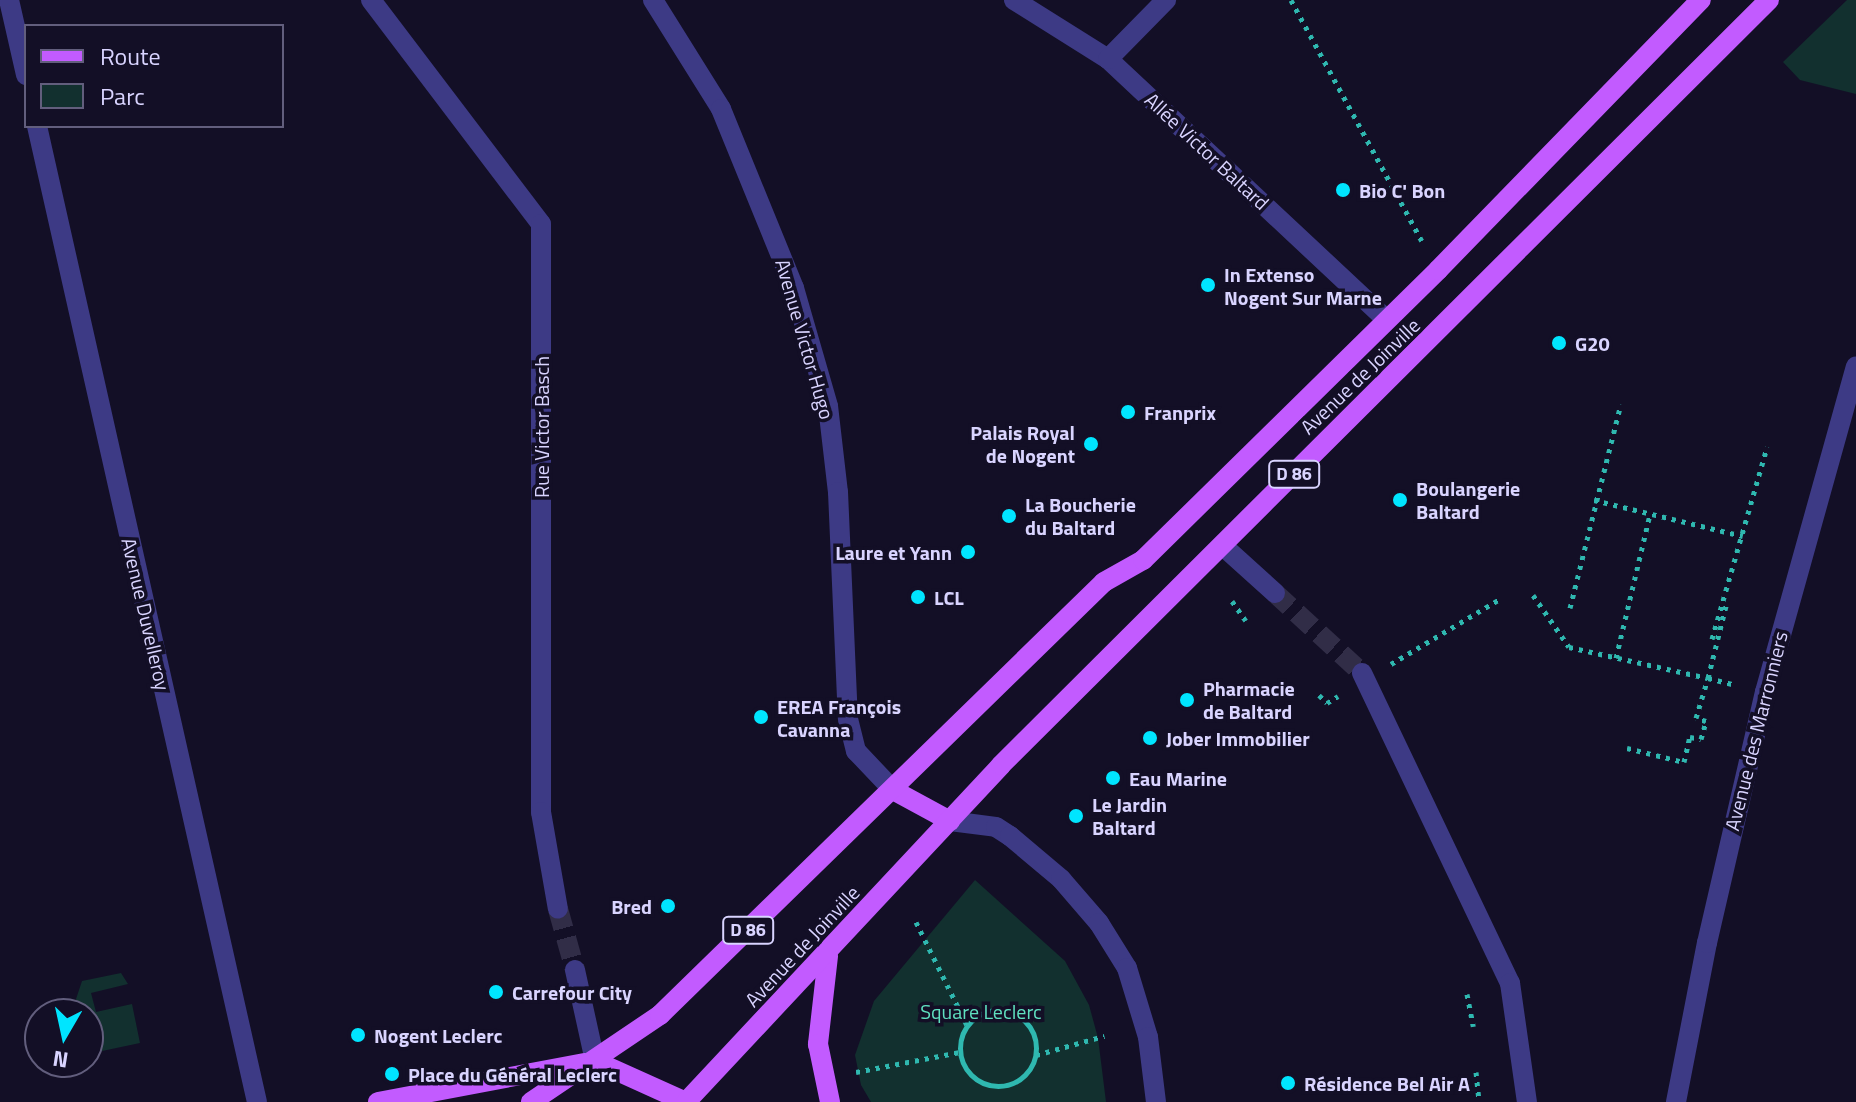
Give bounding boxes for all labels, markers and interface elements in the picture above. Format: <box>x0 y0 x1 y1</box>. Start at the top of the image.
legend <box>24 24 284 128</box>
text: Route <box>100 38 161 74</box>
text: Parc <box>100 78 145 114</box>
street label: Allée Victor Baltard <box>1140 87 1274 215</box>
place label: Bio C' Bon <box>1359 178 1445 202</box>
marker: Bio C' Bon <box>1334 181 1352 199</box>
street label: Avenue Victor Hugo <box>771 256 839 422</box>
place label: In Extenso Nogent Sur Marne <box>1224 262 1382 309</box>
marker: In Extenso Nogent Sur Marne <box>1199 276 1217 294</box>
street label: Avenue de Joinville <box>1295 313 1425 439</box>
place label: G20 <box>1575 331 1610 355</box>
marker: G20 <box>1550 334 1568 352</box>
street label: Rue Victor Basch <box>529 356 553 498</box>
place label: Franprix <box>1144 400 1216 424</box>
marker: Franprix <box>1119 403 1137 421</box>
place label: Palais Royal de Nogent <box>970 420 1075 467</box>
marker: Palais Royal de Nogent <box>1082 435 1100 453</box>
road number: D 86 <box>1268 460 1320 488</box>
place label: Boulangerie Baltard <box>1416 476 1520 523</box>
marker: Boulangerie Baltard <box>1391 491 1409 509</box>
place label: La Boucherie du Baltard <box>1025 492 1136 539</box>
marker: La Boucherie du Baltard <box>1000 507 1018 525</box>
street label: Avenue Duvelleroy <box>117 535 175 693</box>
place label: Laure et Yann <box>835 540 952 564</box>
marker: Laure et Yann <box>959 543 977 561</box>
place label: LCL <box>934 585 964 609</box>
marker: LCL <box>909 588 927 606</box>
street label: Avenue des Marronniers <box>1720 629 1792 833</box>
place label: Pharmacie de Baltard <box>1203 676 1295 723</box>
marker: Pharmacie de Baltard <box>1178 691 1196 709</box>
place label: EREA François Cavanna <box>777 694 901 741</box>
marker: EREA François Cavanna <box>752 708 770 726</box>
place label: Jober Immobilier <box>1166 726 1310 750</box>
marker: Jober Immobilier <box>1141 729 1159 747</box>
place label: Eau Marine <box>1129 766 1227 790</box>
marker: Eau Marine <box>1104 769 1122 787</box>
place label: Le Jardin Baltard <box>1092 792 1167 839</box>
marker: Le Jardin Baltard <box>1067 807 1085 825</box>
street label: Avenue de Joinville <box>740 881 864 1011</box>
place label: Bred <box>611 894 652 918</box>
marker: Bred <box>659 897 677 915</box>
road number: D 86 <box>722 916 774 944</box>
place label: Carrefour City <box>512 980 632 1004</box>
marker: Carrefour City <box>487 983 505 1001</box>
north arrow <box>24 998 104 1078</box>
park label: Square Leclerc <box>920 999 1042 1023</box>
place label: Nogent Leclerc <box>374 1023 503 1047</box>
marker: Nogent Leclerc <box>349 1026 367 1044</box>
text: N <box>50 1042 71 1078</box>
place label: Place du Général Leclerc <box>408 1062 617 1086</box>
marker: Place du Général Leclerc <box>383 1065 401 1083</box>
place label: Résidence Bel Air A <box>1304 1071 1470 1095</box>
marker: Résidence Bel Air A <box>1279 1074 1297 1092</box>

